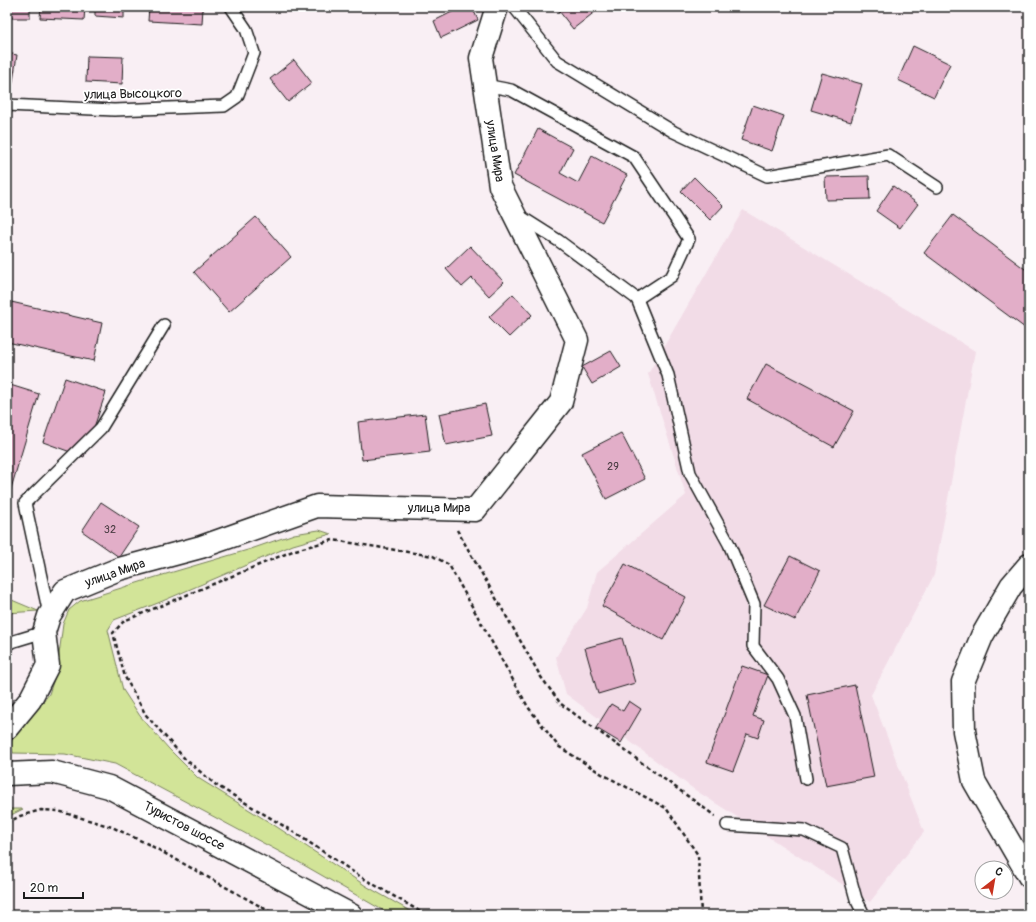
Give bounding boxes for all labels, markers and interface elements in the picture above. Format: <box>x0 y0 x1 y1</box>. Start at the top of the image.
street label: улица Высоцкого <box>83 85 182 103</box>
street label: улица Мира <box>482 118 508 183</box>
house number: 29 <box>607 460 619 473</box>
street label: улица Мира <box>407 500 470 516</box>
house number: 32 <box>104 523 116 536</box>
street label: улица Мира <box>82 555 147 591</box>
street label: Туристов шоссе <box>141 798 228 854</box>
north arrow <box>974 860 1014 900</box>
text: С <box>993 865 1005 879</box>
scale bar <box>24 874 83 900</box>
text: 20 m <box>30 881 59 896</box>

